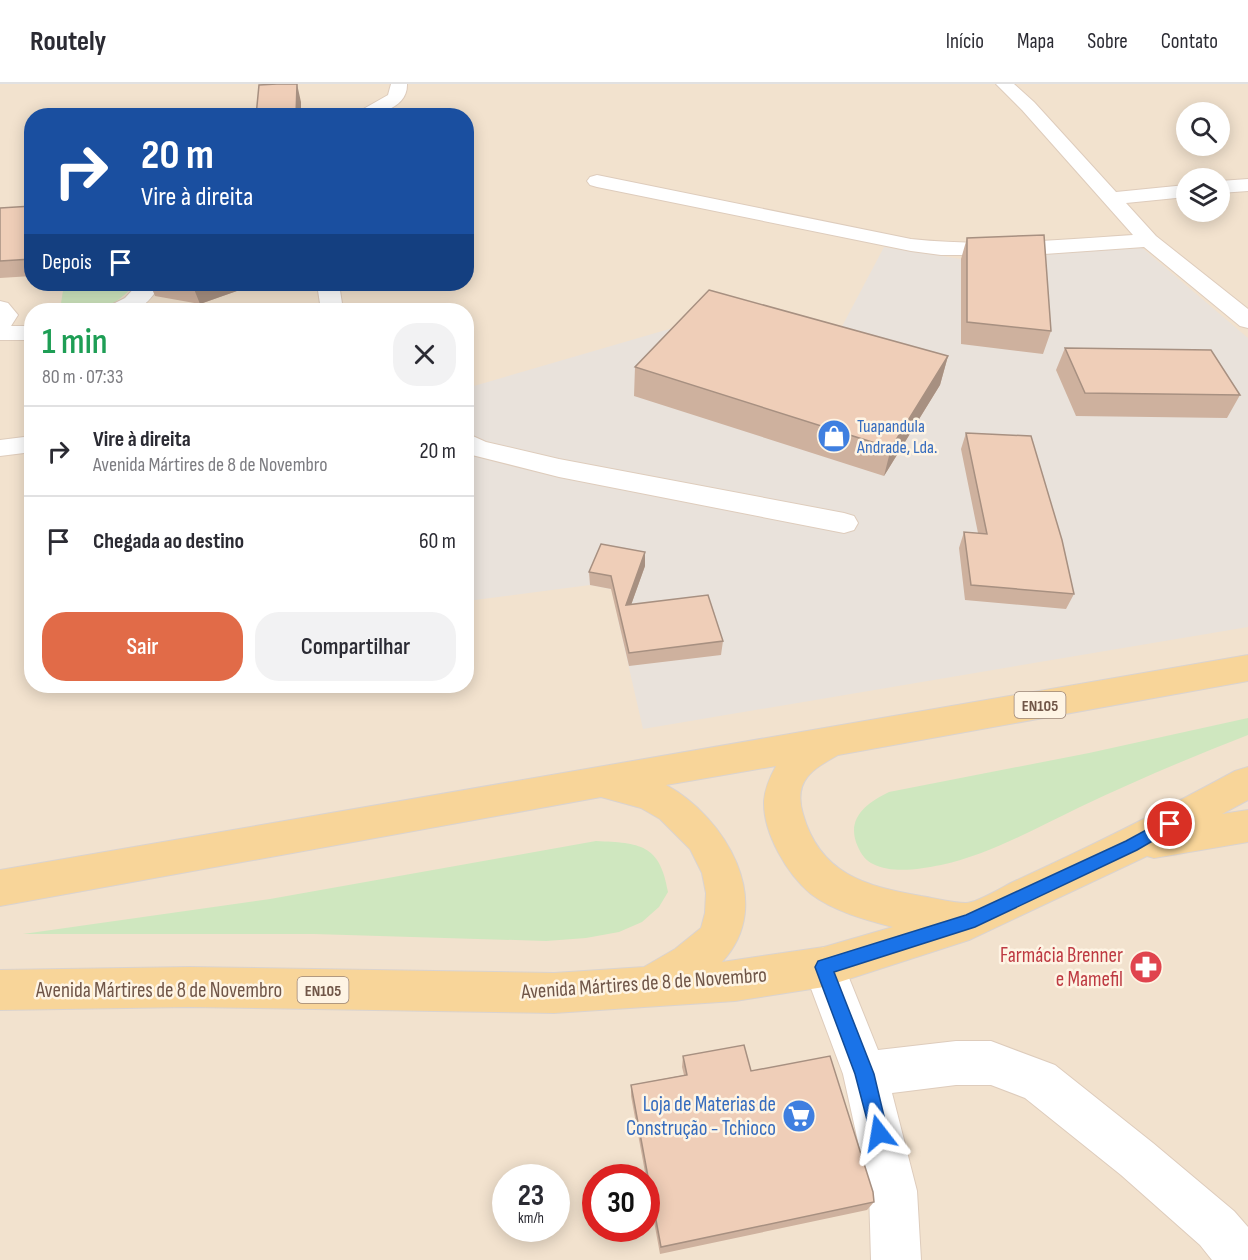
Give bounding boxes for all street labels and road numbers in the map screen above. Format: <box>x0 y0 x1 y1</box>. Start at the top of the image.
road number: EN105 <box>1014 692 1066 718</box>
street label: Avenida Mártires de 8 de Novembro <box>519 962 768 1005</box>
road number: EN105 <box>298 977 348 1003</box>
street label: Avenida Mártires de 8 de Novembro <box>35 978 282 1003</box>

